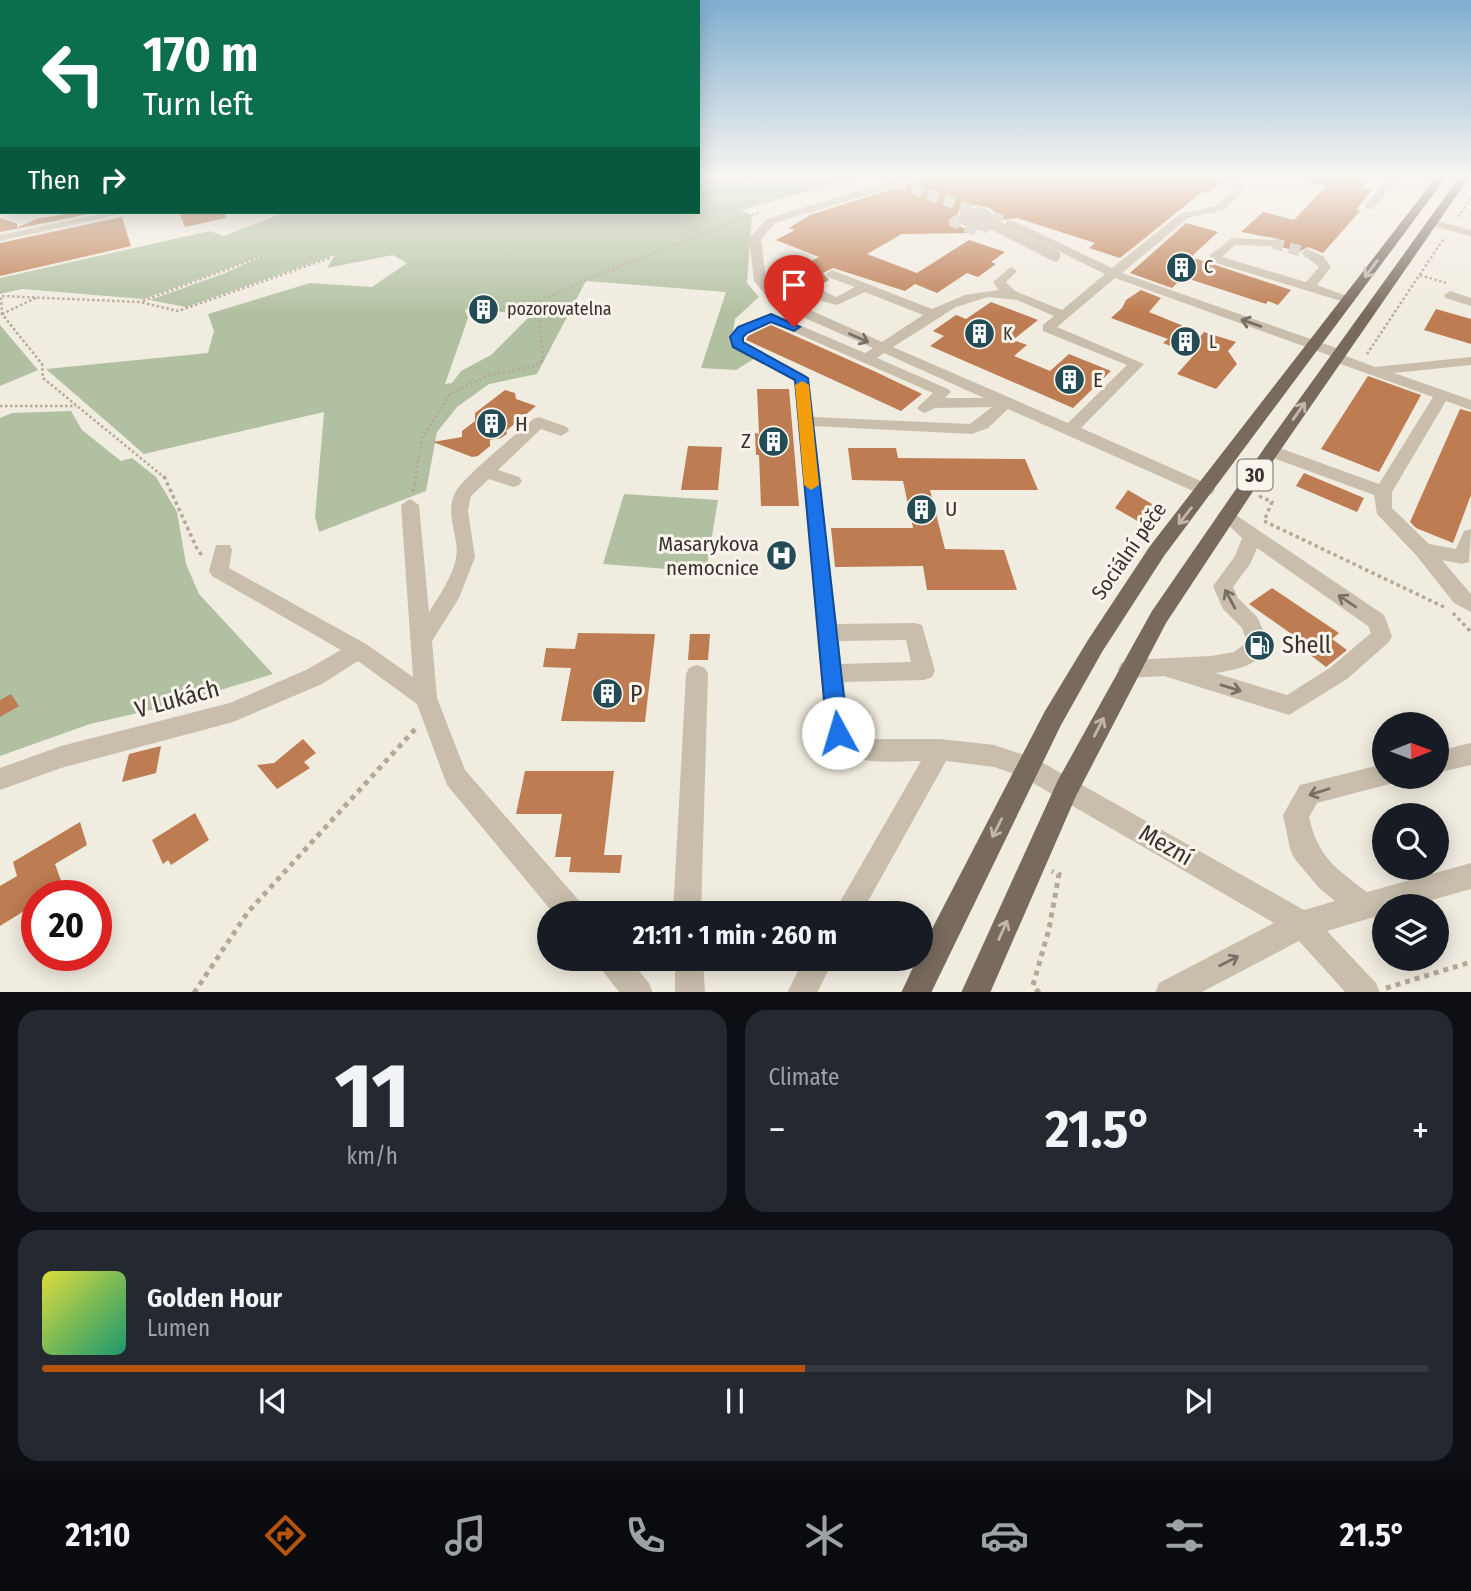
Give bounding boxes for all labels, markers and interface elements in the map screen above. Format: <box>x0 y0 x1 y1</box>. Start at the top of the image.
text: 170 m <box>143 25 259 84</box>
icon: left <box>28 28 119 119</box>
text: Turn left <box>143 85 253 123</box>
icon: right <box>94 161 132 199</box>
text: Then <box>28 165 80 196</box>
building icon: C <box>1164 250 1198 284</box>
pin <box>764 255 824 327</box>
place label: C <box>1204 256 1213 278</box>
one-way arrow <box>1364 260 1379 278</box>
icon: arrive <box>775 266 813 304</box>
building icon: pozorovatelna <box>467 292 501 326</box>
place label: pozorovatelna <box>507 298 612 320</box>
one-way arrow <box>1240 316 1262 329</box>
building icon: K <box>963 317 997 351</box>
place label: K <box>1003 323 1013 345</box>
building icon: L <box>1169 325 1203 359</box>
place label: L <box>1209 331 1217 353</box>
one-way arrow <box>847 332 869 345</box>
building icon: E <box>1053 363 1087 397</box>
place label: E <box>1093 367 1103 393</box>
one-way arrow <box>1292 402 1307 421</box>
building icon: H <box>475 407 509 441</box>
place label: H <box>515 411 528 437</box>
building icon: Z <box>757 424 791 458</box>
place label: Z <box>741 428 751 454</box>
road number: 30 <box>1238 460 1272 490</box>
building icon: U <box>905 492 939 526</box>
place label: U <box>945 496 957 522</box>
street label: Sociální péče <box>1086 497 1172 605</box>
one-way arrow <box>1177 507 1192 525</box>
place label: Masarykova nemocnice <box>658 531 759 581</box>
hospital icon: Masarykova nemocnice <box>765 539 799 573</box>
one-way arrow <box>1223 589 1237 609</box>
one-way arrow <box>1338 594 1357 608</box>
fuel station icon: Shell <box>1242 628 1276 662</box>
place label: Shell <box>1282 631 1331 659</box>
street label: V Lukách <box>132 674 222 724</box>
building icon: P <box>590 677 624 711</box>
place label: P <box>630 680 643 708</box>
one-way arrow <box>1220 682 1242 695</box>
position arrow <box>801 696 875 770</box>
north arrow <box>1372 712 1449 789</box>
map controls <box>1372 712 1449 971</box>
one-way arrow <box>1092 717 1106 738</box>
one-way arrow <box>1308 787 1330 799</box>
button: search <box>1372 803 1449 880</box>
one-way arrow <box>989 817 1003 838</box>
street label: Mezní <box>1134 819 1198 871</box>
speed limit sign: 20 <box>21 880 112 971</box>
button: layers <box>1372 894 1449 971</box>
text: 21:11 · 1 min · 260 m <box>633 920 837 951</box>
one-way arrow <box>997 920 1010 941</box>
one-way arrow <box>1218 954 1239 968</box>
text: 11 <box>335 1042 410 1151</box>
text: Climate <box>769 1063 839 1091</box>
text: 21.5° <box>1045 1098 1152 1161</box>
text: − <box>769 1107 786 1153</box>
text: + <box>1412 1107 1429 1153</box>
text: km/h <box>347 1142 398 1170</box>
text: Golden Hour <box>147 1283 282 1314</box>
text: Lumen <box>147 1314 210 1342</box>
icon: previous <box>254 1382 292 1420</box>
icon: pause <box>716 1382 754 1420</box>
icon: next <box>1179 1382 1217 1420</box>
icon: directions <box>261 1511 310 1560</box>
icon: music <box>441 1511 490 1560</box>
icon: phone <box>621 1511 670 1560</box>
icon: climate <box>800 1511 849 1560</box>
icon: car <box>980 1511 1029 1560</box>
icon: filters <box>1160 1511 1209 1560</box>
text: 21:10 <box>65 1516 130 1554</box>
text: 21.5° <box>1340 1516 1406 1554</box>

